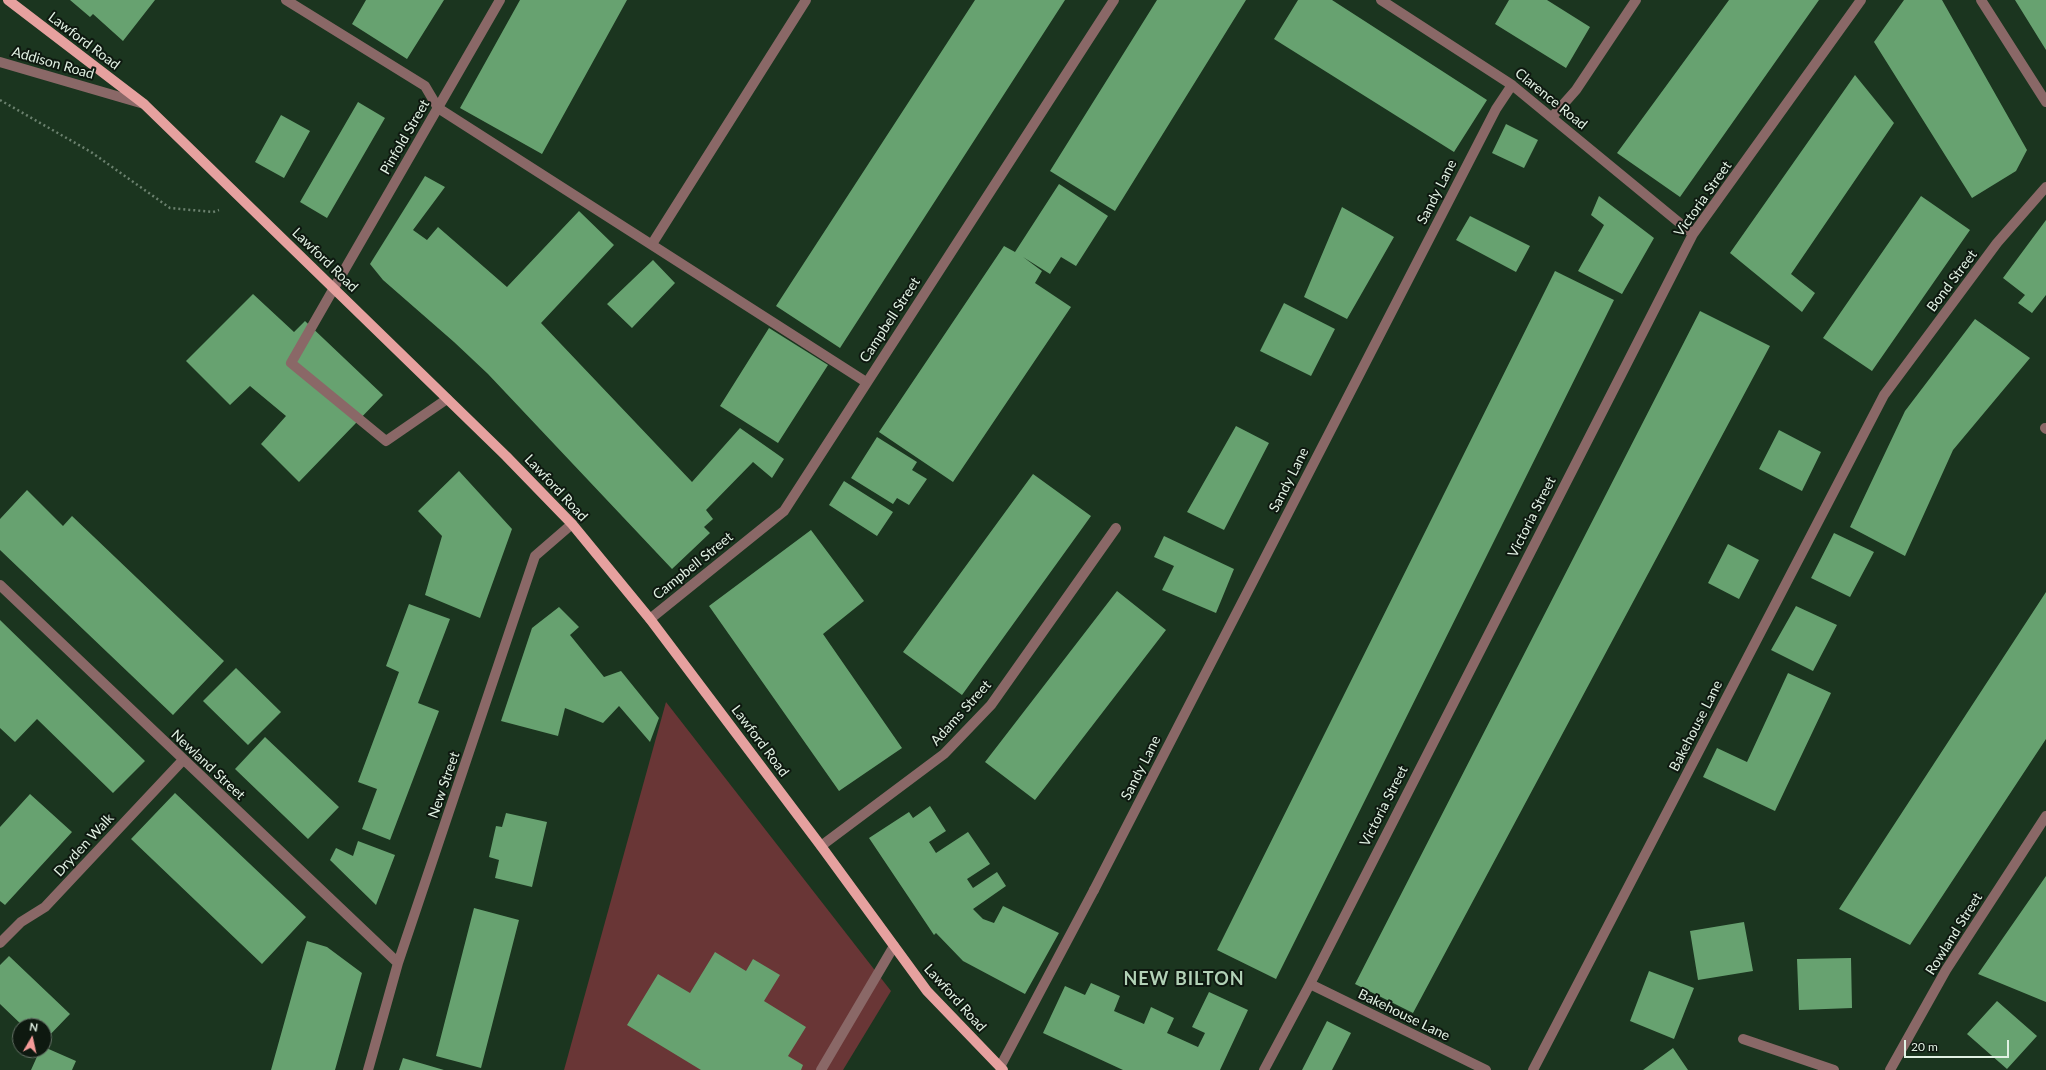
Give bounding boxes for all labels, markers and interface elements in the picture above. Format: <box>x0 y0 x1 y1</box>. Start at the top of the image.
street label: Lawford Road <box>45 9 123 73</box>
street label: Addison Road <box>10 43 96 83</box>
street label: Clarence Road <box>1511 65 1591 133</box>
street label: Pinfold Street <box>377 97 433 177</box>
street label: Sandy Lane <box>1414 157 1460 227</box>
street label: Victoria Street <box>1671 158 1735 240</box>
street label: Lawford Road <box>289 224 361 296</box>
street label: Bond Street <box>1923 247 1981 315</box>
street label: Campbell Street <box>856 274 924 366</box>
street label: Sandy Lane <box>1266 445 1312 515</box>
street label: Lawford Road <box>521 451 591 525</box>
street label: Victoria Street <box>1504 474 1560 560</box>
street label: Campbell Street <box>650 529 736 603</box>
street label: Adams Street <box>927 677 995 749</box>
street label: Bakehouse Lane <box>1666 678 1726 774</box>
street label: Lawford Road <box>728 702 792 780</box>
street label: Newland Street <box>167 726 249 804</box>
street label: Sandy Lane <box>1118 733 1164 803</box>
street label: New Street <box>425 750 463 820</box>
street label: Victoria Street <box>1356 763 1412 849</box>
street label: Dryden Walk <box>50 810 118 880</box>
street label: Rowland Street <box>1922 890 1986 978</box>
street label: Lawford Road <box>920 961 990 1035</box>
district label: NEW BILTON <box>1123 968 1245 990</box>
street label: Bakehouse Lane <box>1355 986 1453 1044</box>
north arrow <box>12 1018 52 1058</box>
text: N <box>29 1020 39 1034</box>
scale bar <box>1906 1032 2011 1058</box>
text: 20 m <box>1911 1039 1938 1054</box>

